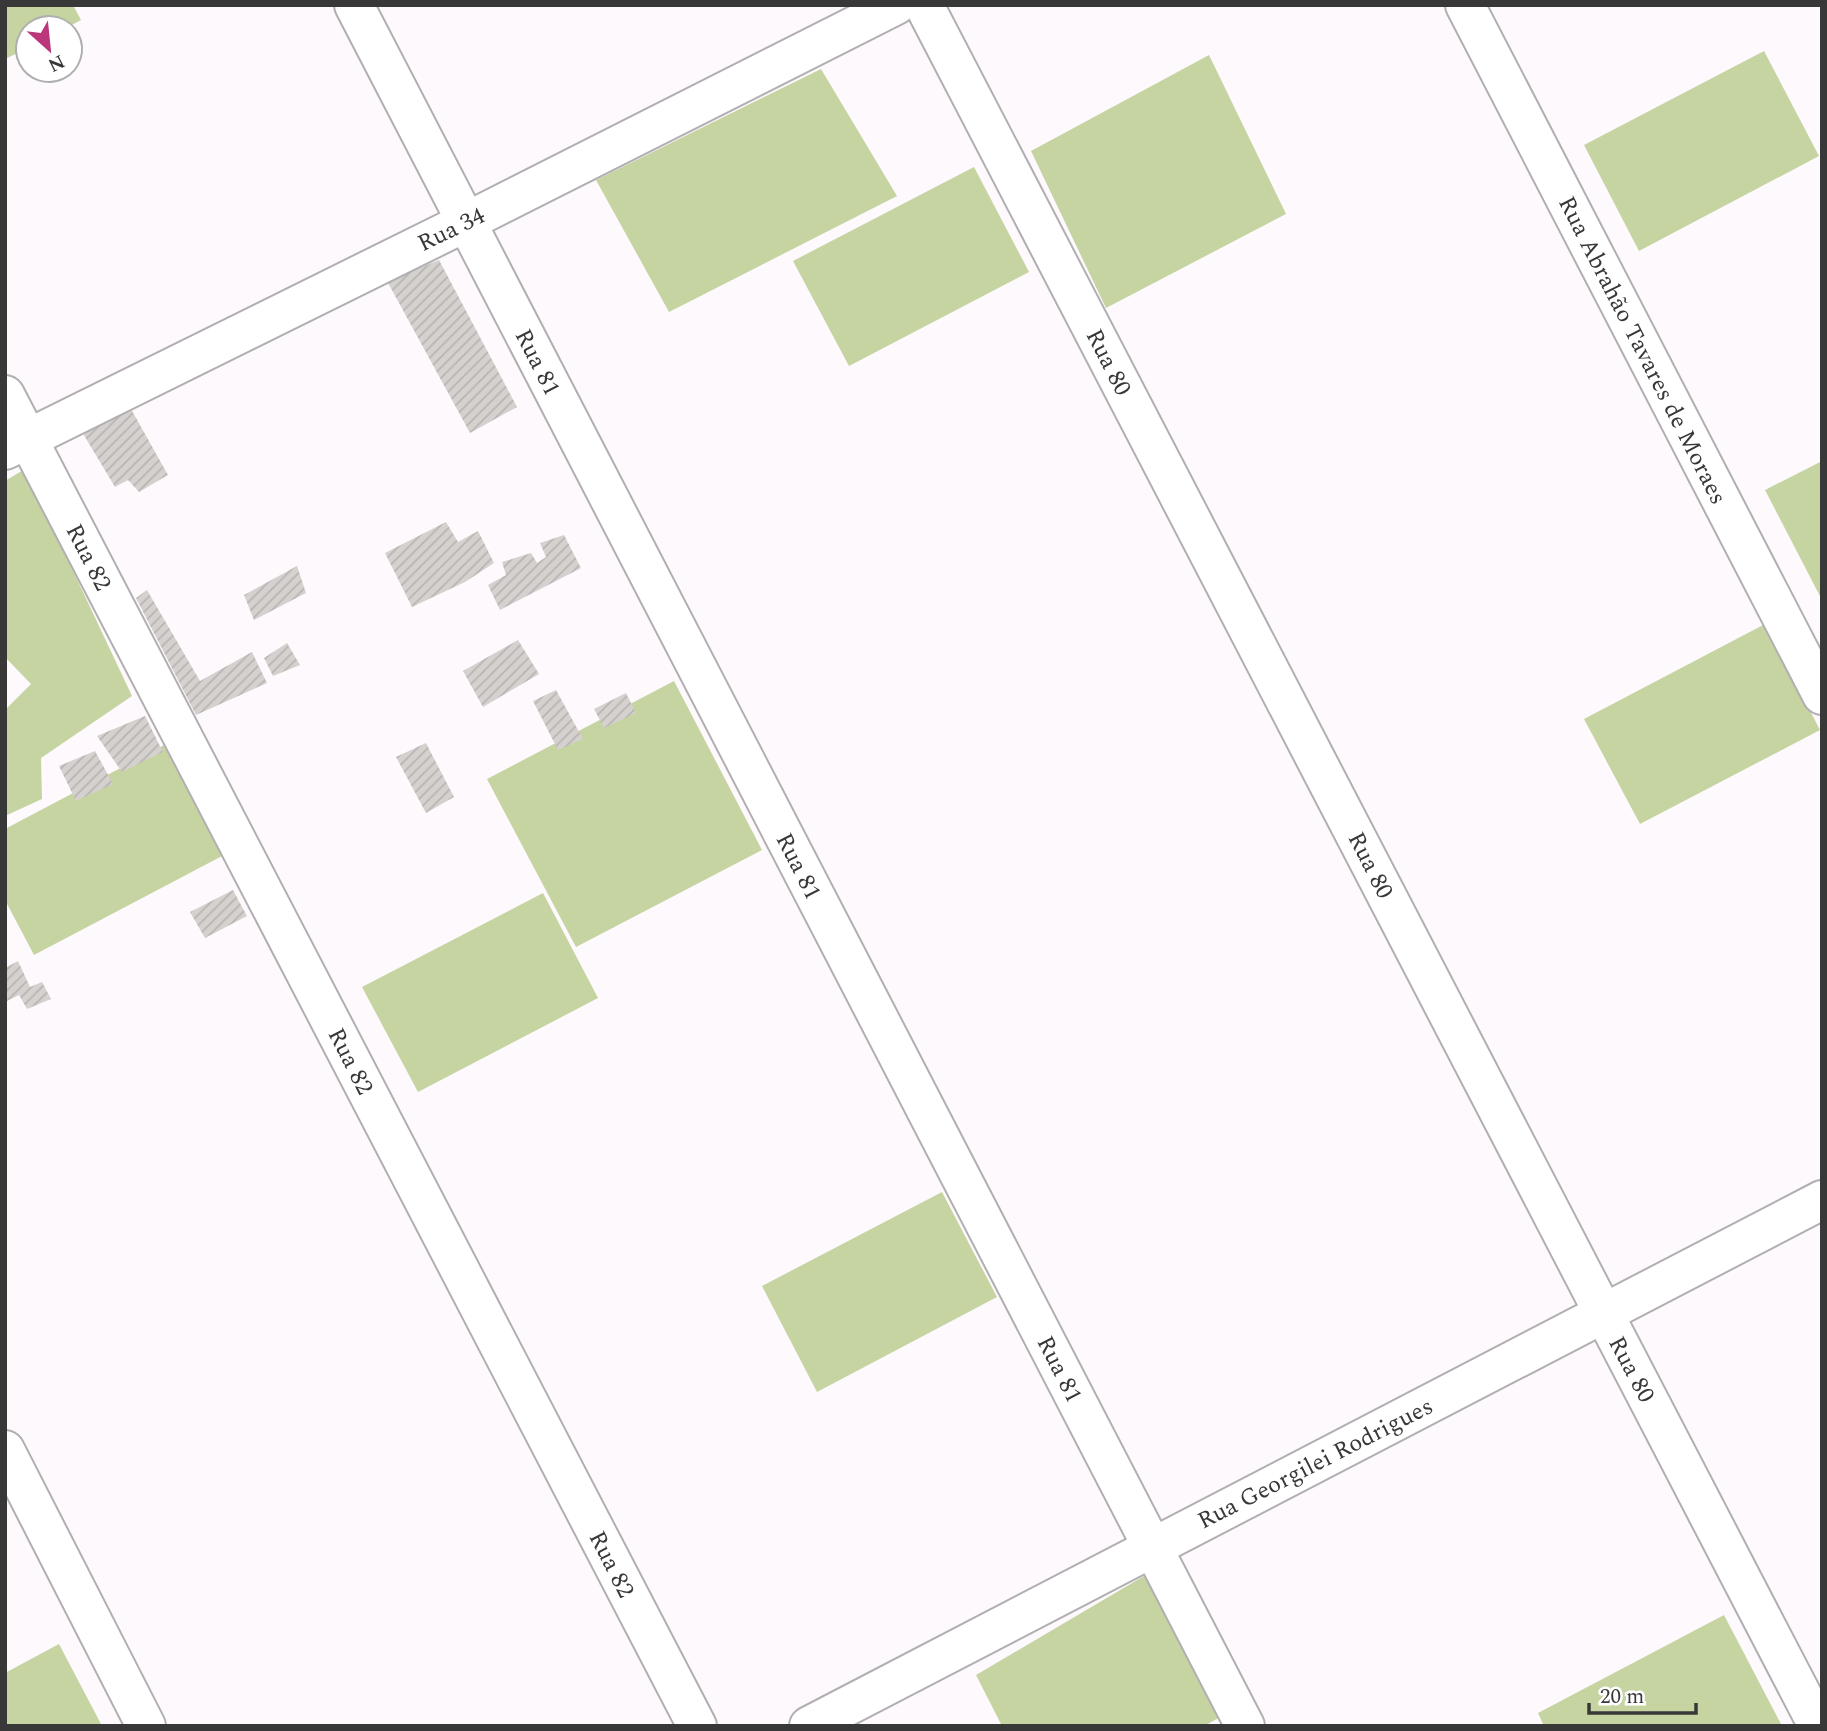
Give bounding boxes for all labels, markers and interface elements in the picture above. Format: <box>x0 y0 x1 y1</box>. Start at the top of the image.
north arrow <box>14 14 84 84</box>
text: N <box>43 46 70 79</box>
street label: Rua Abrahão Tavares de Moraes <box>1548 190 1736 511</box>
street label: Rua 34 <box>412 198 491 262</box>
street label: Rua 81 <box>505 323 569 402</box>
street label: Rua 80 <box>1076 323 1140 402</box>
street label: Rua 82 <box>56 518 120 597</box>
street label: Rua 80 <box>1338 826 1402 905</box>
street label: Rua 81 <box>766 827 830 906</box>
street label: Rua 82 <box>318 1022 382 1101</box>
street label: Rua 81 <box>1027 1330 1091 1409</box>
street label: Rua 80 <box>1599 1330 1664 1409</box>
street label: Rua Georgilei Rodrigues <box>1191 1389 1440 1539</box>
street label: Rua 82 <box>579 1525 643 1604</box>
scale bar <box>1589 1672 1696 1716</box>
text: 20 m <box>1600 1681 1644 1713</box>

